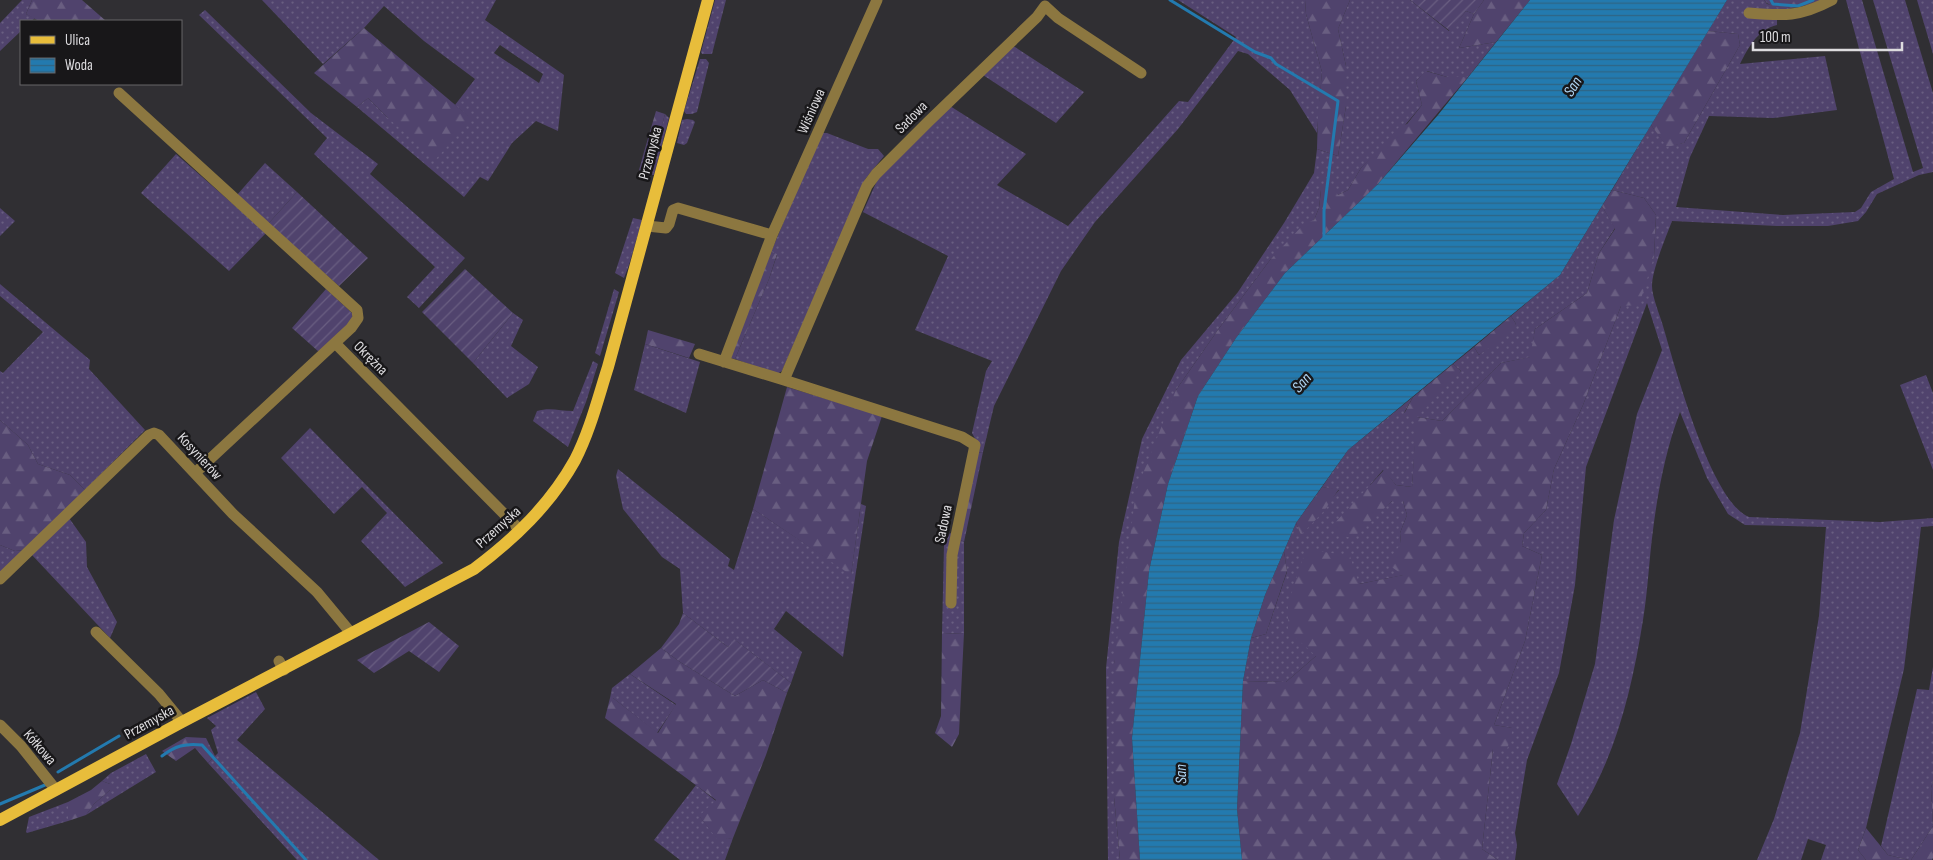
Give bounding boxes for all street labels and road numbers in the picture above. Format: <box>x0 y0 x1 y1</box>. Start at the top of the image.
street label: Wiśniowa <box>793 86 830 137</box>
street label: Sadowa <box>891 97 932 138</box>
street label: Przemyska <box>634 124 667 182</box>
street label: Okrężna <box>349 337 392 380</box>
street label: Kosynierów <box>173 429 227 484</box>
street label: Przemyska <box>472 502 525 553</box>
street label: Sadowa <box>930 503 957 545</box>
street label: Przemyska <box>121 701 178 744</box>
street label: Kółkowa <box>19 726 60 769</box>

